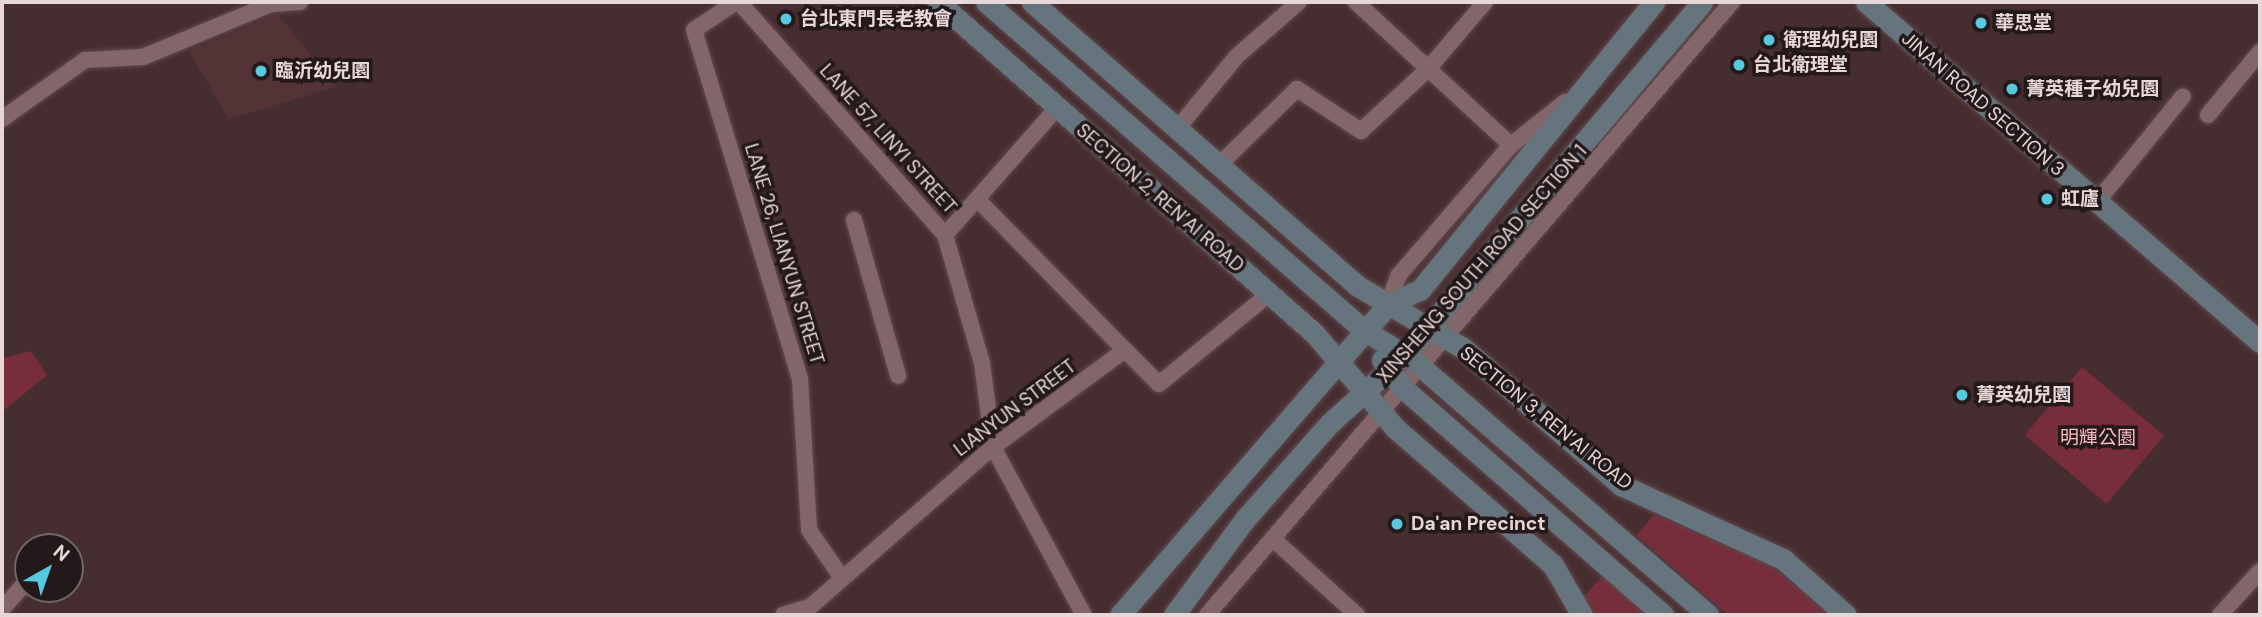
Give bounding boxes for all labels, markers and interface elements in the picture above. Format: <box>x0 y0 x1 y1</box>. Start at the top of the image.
place label: 台北東門長老教會 <box>800 8 952 30</box>
marker: 台北東門長老教會 <box>778 11 794 27</box>
place label: 華思堂 <box>1995 12 2052 34</box>
marker: 華思堂 <box>1973 15 1989 31</box>
street label: JINAN ROAD SECTION 3 <box>1897 27 2069 181</box>
place label: 衛理幼兒園 <box>1783 29 1878 51</box>
marker: 衛理幼兒園 <box>1761 32 1777 48</box>
place label: 台北衛理堂 <box>1753 54 1848 76</box>
marker: 台北衛理堂 <box>1731 57 1747 73</box>
place label: 臨沂幼兒園 <box>275 60 370 82</box>
street label: LANE 57, LINYI STREET <box>815 60 961 218</box>
marker: 臨沂幼兒園 <box>253 63 269 79</box>
place label: 菁英種子幼兒園 <box>2026 78 2159 100</box>
marker: 菁英種子幼兒園 <box>2004 81 2020 97</box>
street label: SECTION 2, REN’AI ROAD <box>1072 119 1248 277</box>
street label: XINSHENG SOUTH ROAD SECTION 1 <box>1372 140 1592 388</box>
street label: LANE 26, LIANYUN STREET <box>740 141 828 367</box>
place label: 虹廬 <box>2061 188 2099 210</box>
marker: 虹廬 <box>2039 191 2055 207</box>
street label: SECTION 3, REN’AI ROAD <box>1455 342 1637 494</box>
street label: LIANYUN STREET <box>950 355 1080 461</box>
place label: 菁英幼兒園 <box>1976 384 2071 406</box>
marker: 菁英幼兒園 <box>1954 387 1970 403</box>
park label: 明輝公園 <box>2060 427 2136 449</box>
place label: Da'an Precinct <box>1411 513 1545 535</box>
marker: Da'an Precinct <box>1389 516 1405 532</box>
north arrow <box>14 533 84 603</box>
text: N <box>48 539 75 567</box>

